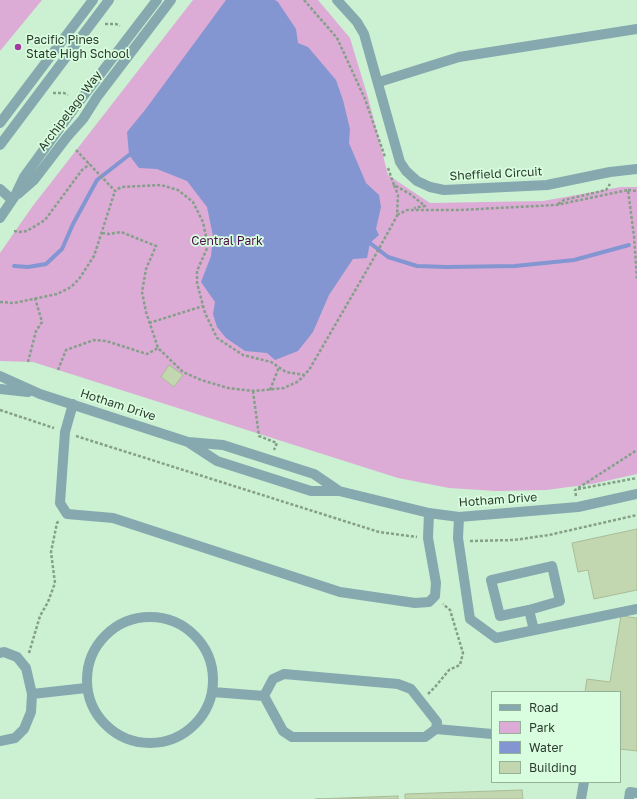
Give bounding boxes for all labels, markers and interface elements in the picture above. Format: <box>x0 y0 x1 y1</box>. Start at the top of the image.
place label: Pacific Pines State High School <box>26 33 130 61</box>
marker: Pacific Pines State High School <box>13 42 23 52</box>
street label: Archipelago Way <box>35 68 105 154</box>
street label: Sheffield Circuit <box>449 164 543 184</box>
park label: Central Park <box>191 234 263 248</box>
street label: Hotham Drive <box>78 386 158 424</box>
street label: Hotham Drive <box>458 490 538 510</box>
legend <box>491 691 621 783</box>
text: Road <box>529 700 558 715</box>
text: Park <box>529 720 555 735</box>
text: Water <box>529 740 563 755</box>
text: Building <box>529 760 577 775</box>

